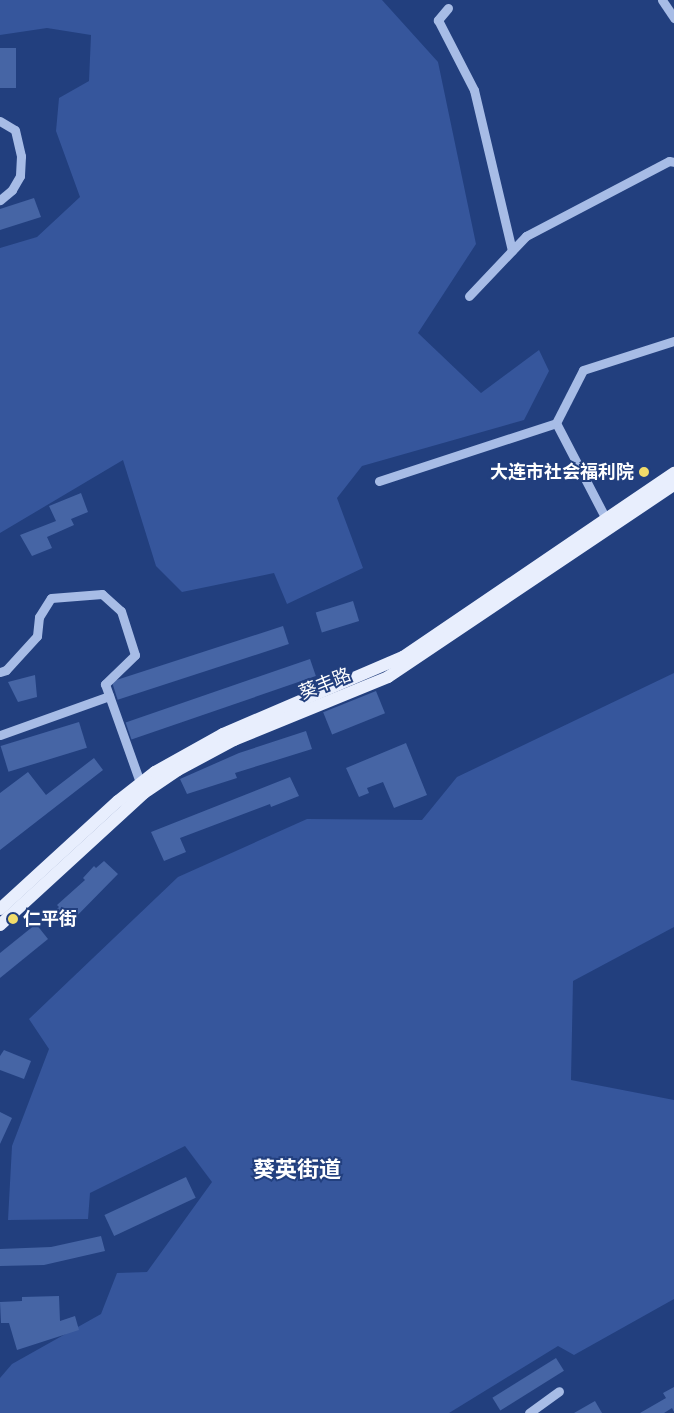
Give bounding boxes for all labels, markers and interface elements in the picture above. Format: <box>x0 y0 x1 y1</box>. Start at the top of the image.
place label: 大连市社会福利院 <box>490 461 634 483</box>
marker: 大连市社会福利院 <box>638 466 650 478</box>
street label: 葵丰路 <box>296 664 354 704</box>
place label: 仁平街 <box>23 908 77 930</box>
marker: 仁平街 <box>7 913 19 925</box>
district label: 葵英街道 <box>253 1158 341 1184</box>

